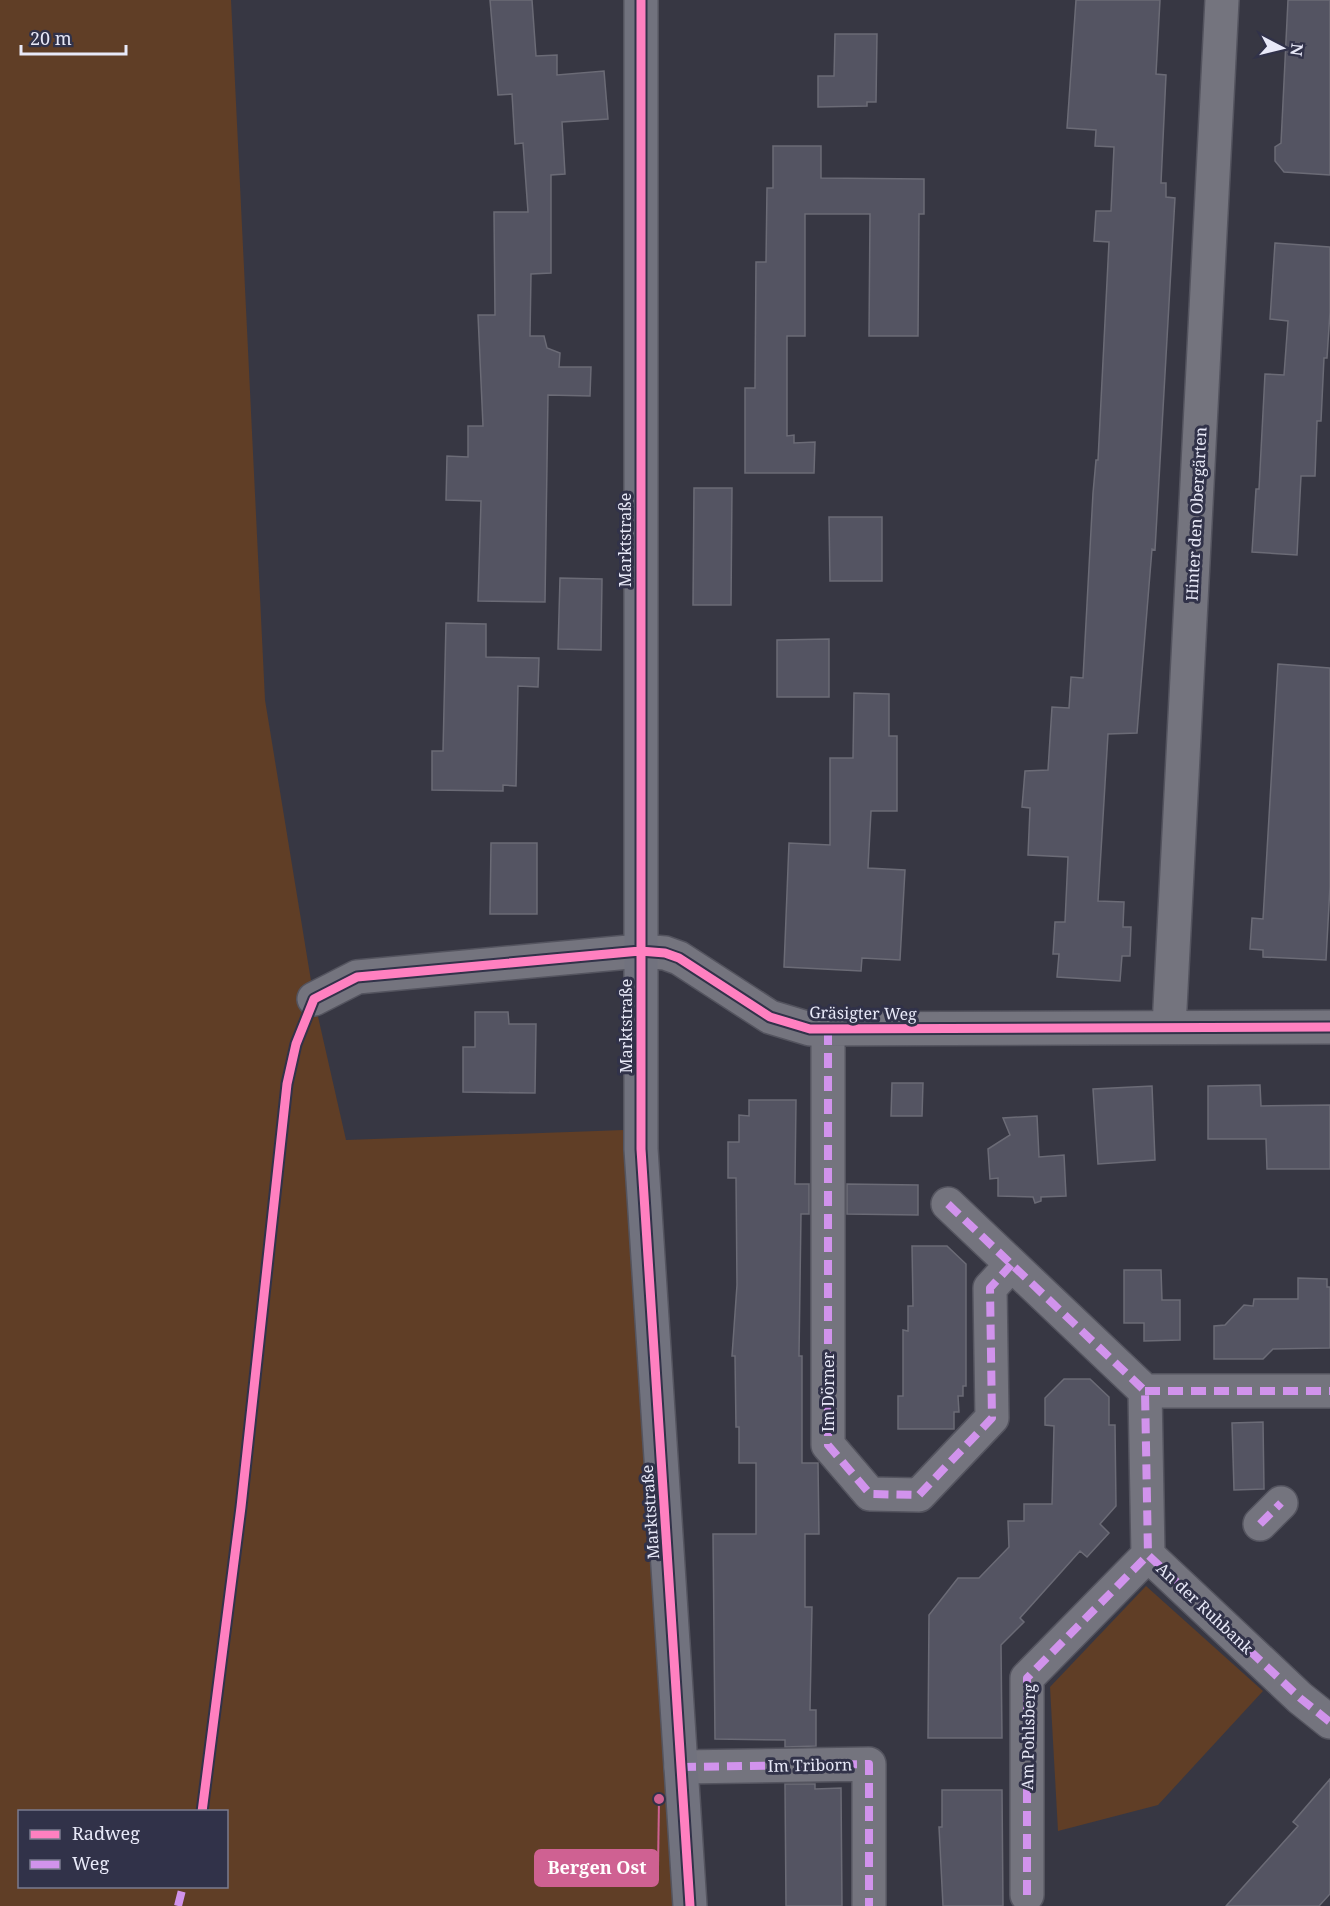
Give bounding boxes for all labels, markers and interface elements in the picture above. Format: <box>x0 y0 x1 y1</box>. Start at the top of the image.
scale bar <box>21 18 126 56</box>
north arrow <box>1252 18 1312 78</box>
text: 20 m <box>30 26 72 50</box>
text: N <box>1285 42 1309 58</box>
street label: Hinter den Obergärten <box>1180 426 1212 602</box>
street label: Marktstraße <box>614 493 636 587</box>
street label: Marktstraße <box>615 979 637 1073</box>
street label: Gräsigter Weg <box>809 1001 917 1025</box>
street label: Im Dörner <box>817 1352 839 1432</box>
street label: Marktstraße <box>636 1464 664 1560</box>
street label: An der Ruhbank <box>1152 1557 1259 1659</box>
street label: Am Pohlsberg <box>1016 1683 1040 1790</box>
street label: Im Triborn <box>768 1753 852 1777</box>
legend <box>18 1810 228 1888</box>
text: Radweg <box>72 1821 140 1845</box>
callout: Bergen Ost <box>535 1850 658 1886</box>
text: Weg <box>72 1851 109 1875</box>
text: Bergen Ost <box>548 1855 646 1879</box>

